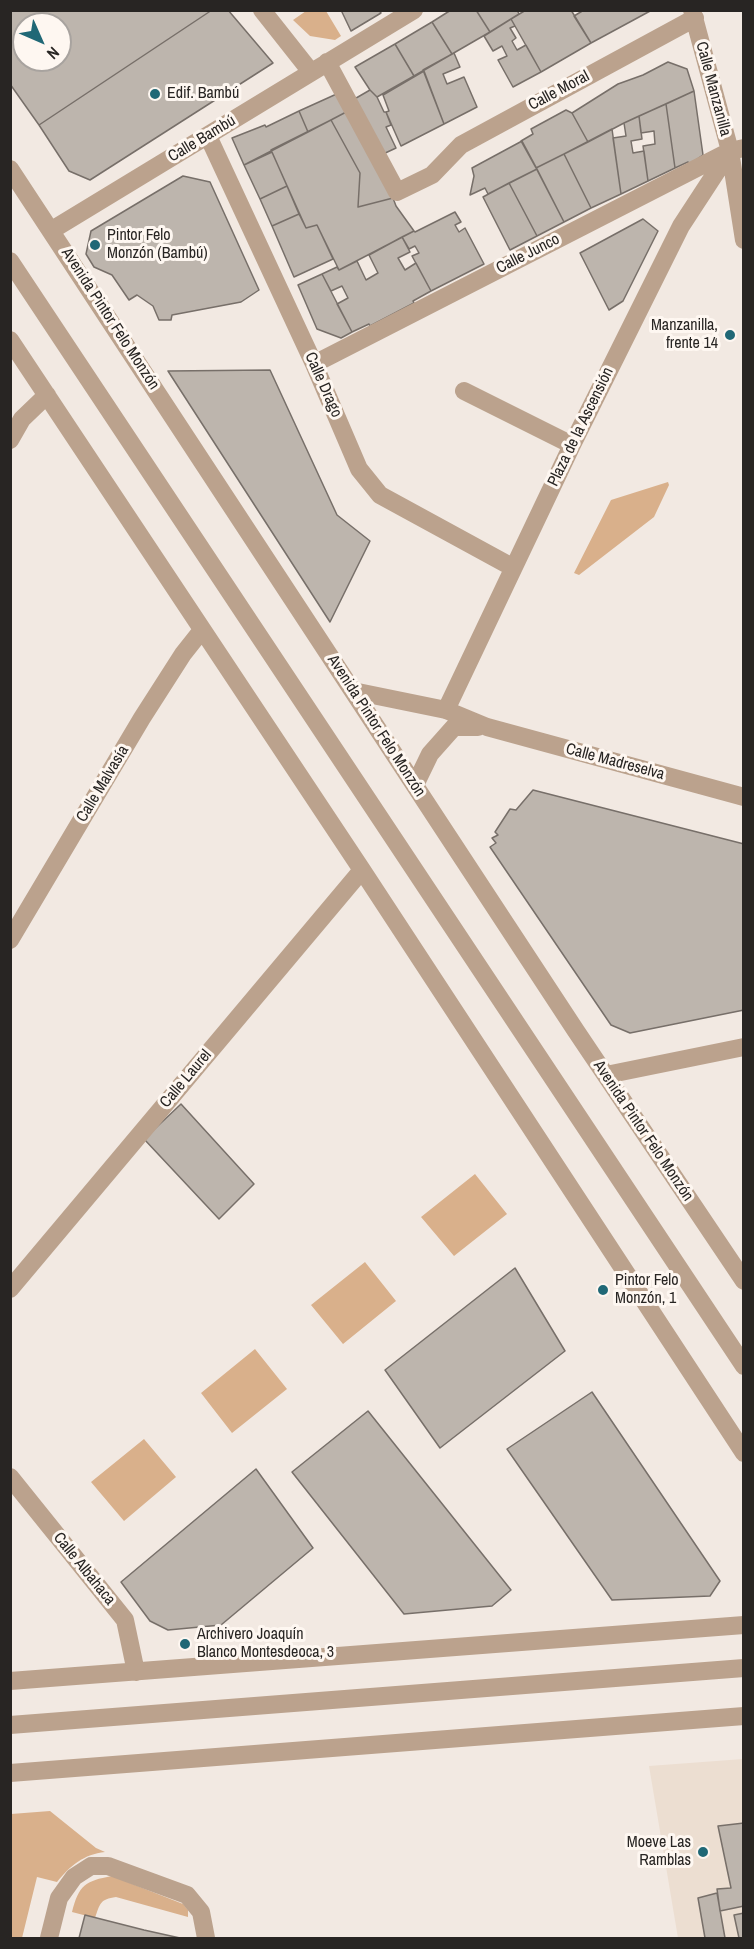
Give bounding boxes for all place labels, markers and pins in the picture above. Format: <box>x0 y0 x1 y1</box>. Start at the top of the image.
place label: Edif. Bambú <box>167 84 239 104</box>
marker: Edif. Bambú <box>148 87 162 101</box>
place label: Pintor Felo Monzón (Bambú) <box>107 226 208 264</box>
marker: Pintor Felo Monzón (Bambú) <box>88 238 102 252</box>
place label: Manzanilla, frente 14 <box>651 316 718 354</box>
marker: Manzanilla, frente 14 <box>723 328 737 342</box>
place label: Pintor Felo Monzón, 1 <box>615 1271 679 1309</box>
marker: Pintor Felo Monzón, 1 <box>596 1283 610 1297</box>
place label: Archivero Joaquín Blanco Montesdeoca, 3 <box>197 1625 334 1663</box>
marker: Archivero Joaquín Blanco Montesdeoca, 3 <box>178 1637 192 1651</box>
place label: Moeve Las Ramblas <box>627 1833 691 1871</box>
marker: Moeve Las Ramblas <box>696 1845 710 1859</box>

